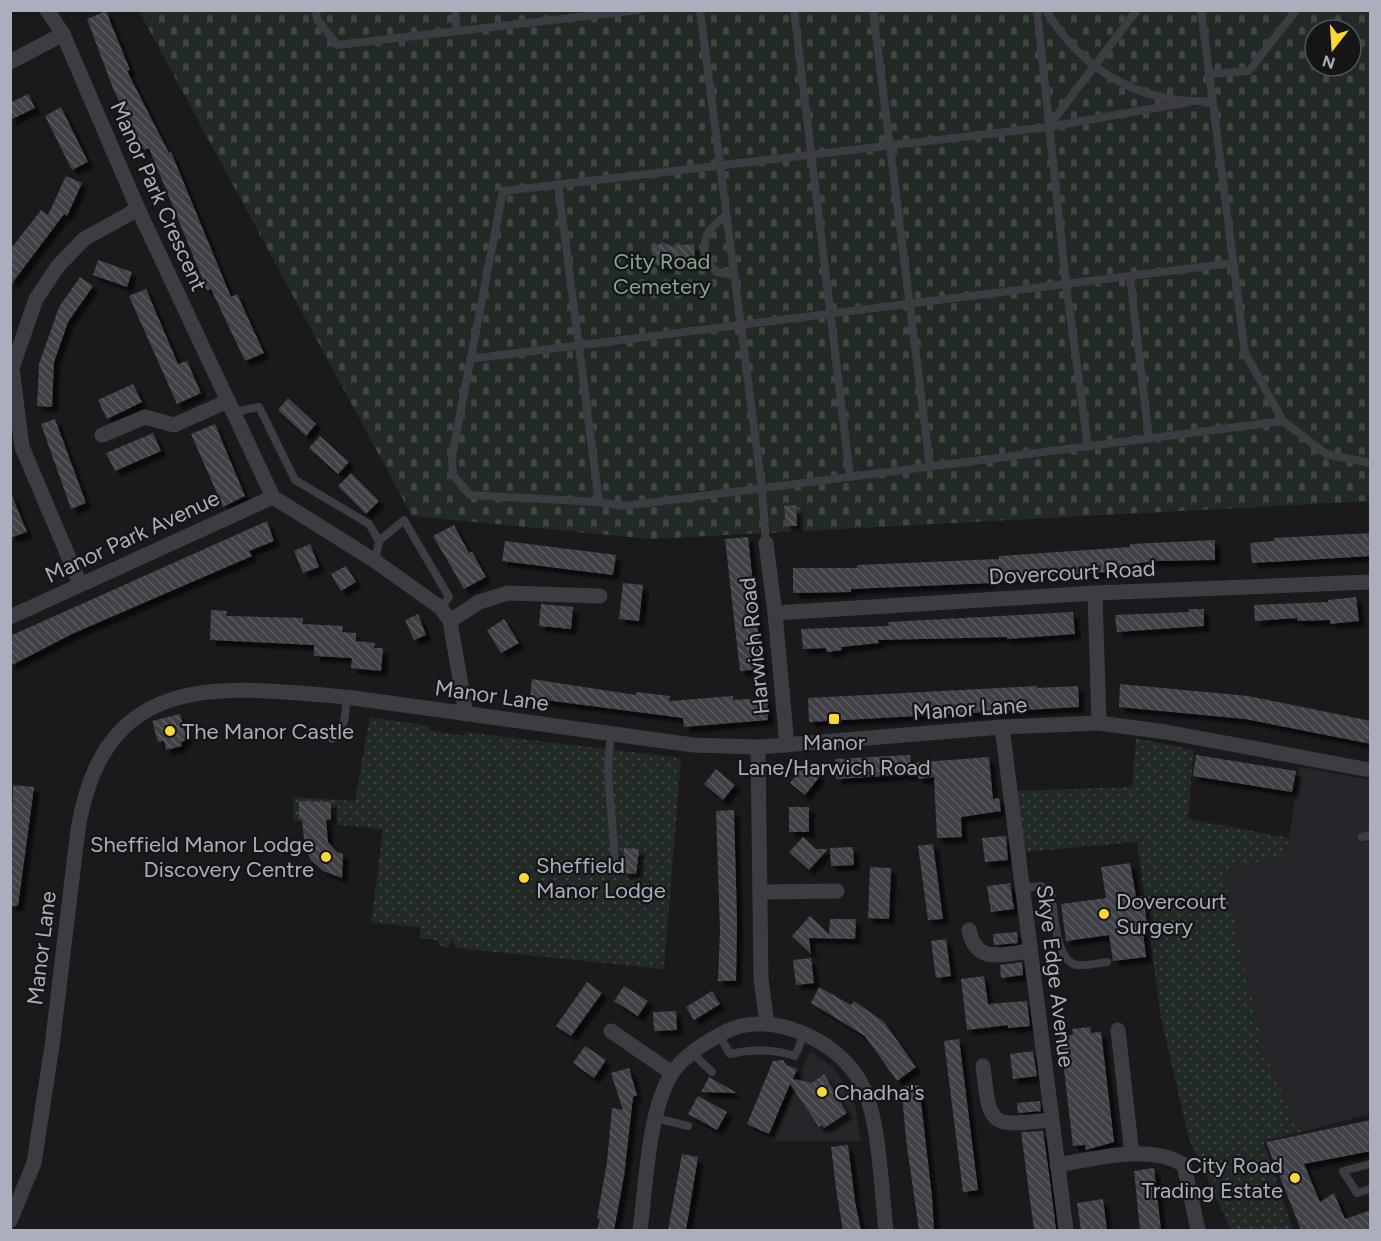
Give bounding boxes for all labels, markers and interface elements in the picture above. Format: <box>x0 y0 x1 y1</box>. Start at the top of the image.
north arrow <box>1303 18 1363 78</box>
text: N <box>1320 51 1337 73</box>
street label: Manor Park Crescent <box>105 97 213 295</box>
park label: City Road Cemetery <box>613 248 711 300</box>
street label: Manor Park Avenue <box>41 484 224 589</box>
street label: Dovercourt Road <box>988 555 1156 590</box>
street label: Harwich Road <box>734 576 775 716</box>
street label: Manor Lane <box>433 674 551 717</box>
street label: Manor Lane <box>912 691 1028 726</box>
marker: Manor Lane/Harwich Road <box>827 712 841 726</box>
place label: The Manor Castle <box>182 718 354 745</box>
marker: The Manor Castle <box>163 724 177 738</box>
place label: Manor Lane/Harwich Road <box>737 729 931 781</box>
place label: Sheffield Manor Lodge Discovery Centre <box>90 831 314 883</box>
marker: Sheffield Manor Lodge Discovery Centre <box>319 850 333 864</box>
place label: Sheffield Manor Lodge <box>536 852 666 904</box>
marker: Sheffield Manor Lodge <box>517 871 531 885</box>
street label: Skye Edge Avenue <box>1031 883 1080 1069</box>
place label: Dovercourt Surgery <box>1116 888 1227 940</box>
street label: Manor Lane <box>21 889 62 1007</box>
marker: Dovercourt Surgery <box>1097 907 1111 921</box>
place label: Chadha's <box>834 1079 924 1106</box>
marker: Chadha's <box>815 1085 829 1099</box>
place label: City Road Trading Estate <box>1142 1152 1283 1204</box>
marker: City Road Trading Estate <box>1288 1171 1302 1185</box>

